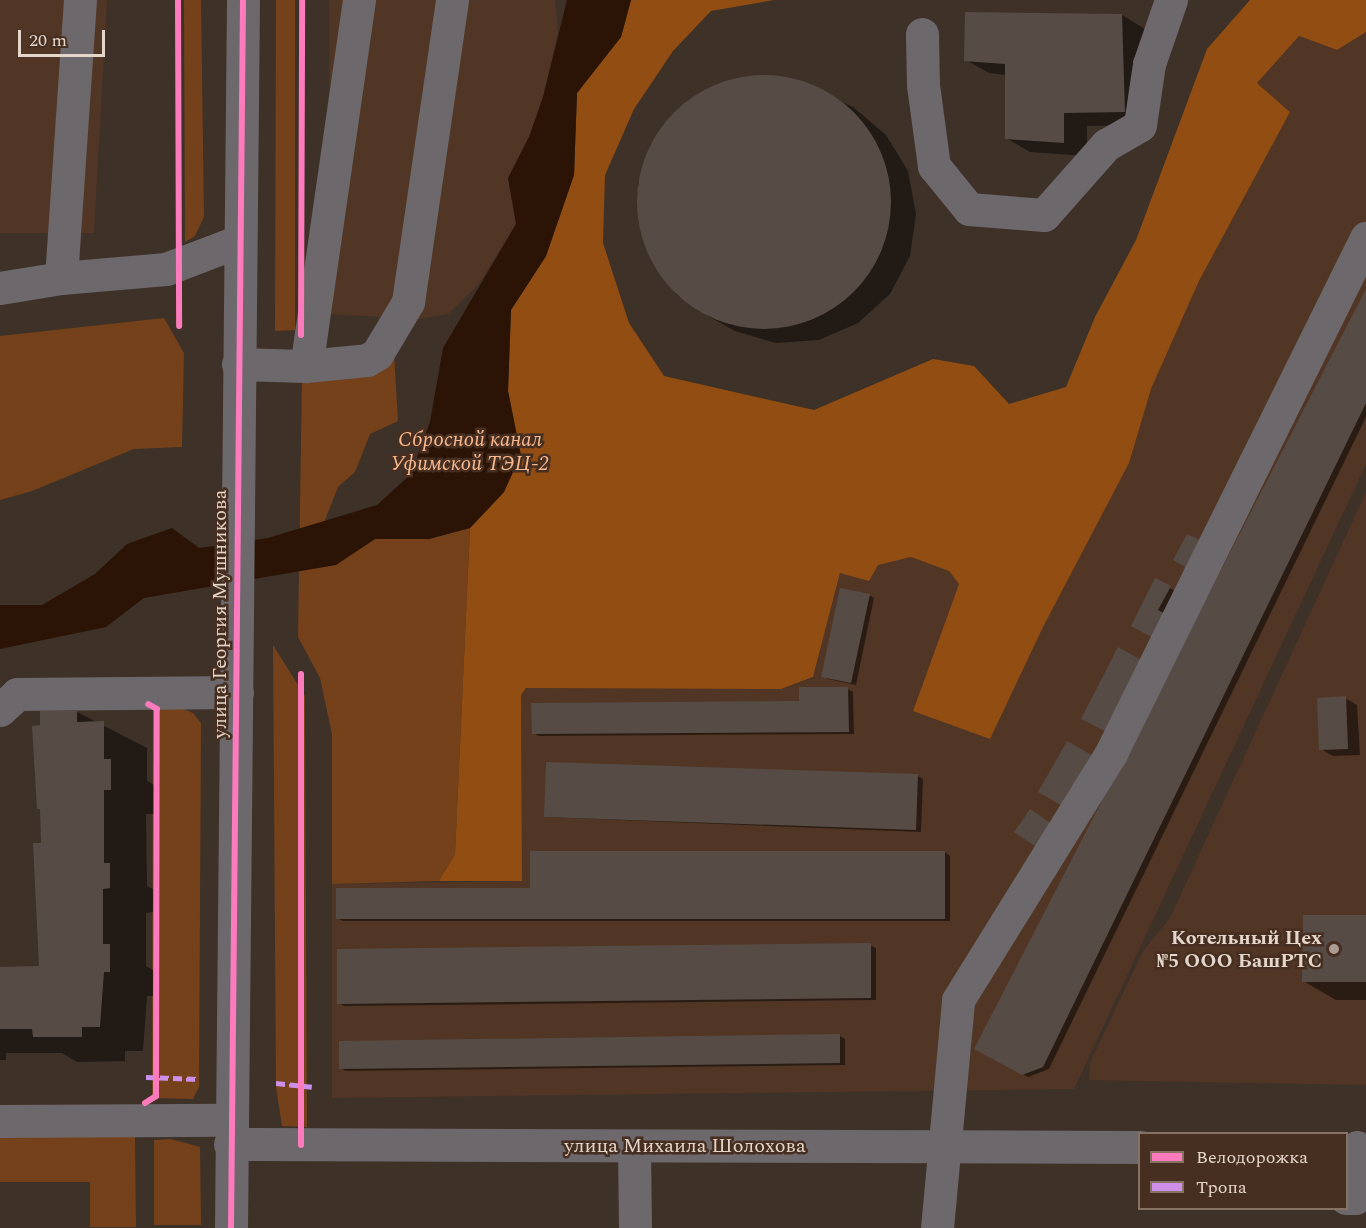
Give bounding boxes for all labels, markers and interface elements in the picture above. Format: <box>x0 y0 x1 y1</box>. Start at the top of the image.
scale bar <box>21 18 108 56</box>
text: 20 m <box>29 27 67 54</box>
water label: Сбросной канал Уфимской ТЭЦ-2 <box>391 427 549 477</box>
street label: улица Георгия Мушникова <box>208 490 232 738</box>
place label: Котельный Цех №5 ООО БашРТС <box>1157 926 1322 973</box>
marker: Котельный Цех №5 ООО БашРТС <box>1327 942 1341 956</box>
legend <box>1138 1132 1348 1210</box>
street label: улица Михаила Шолохова <box>564 1134 806 1158</box>
text: Велодорожка <box>1196 1144 1308 1171</box>
text: Тропа <box>1196 1174 1247 1201</box>

